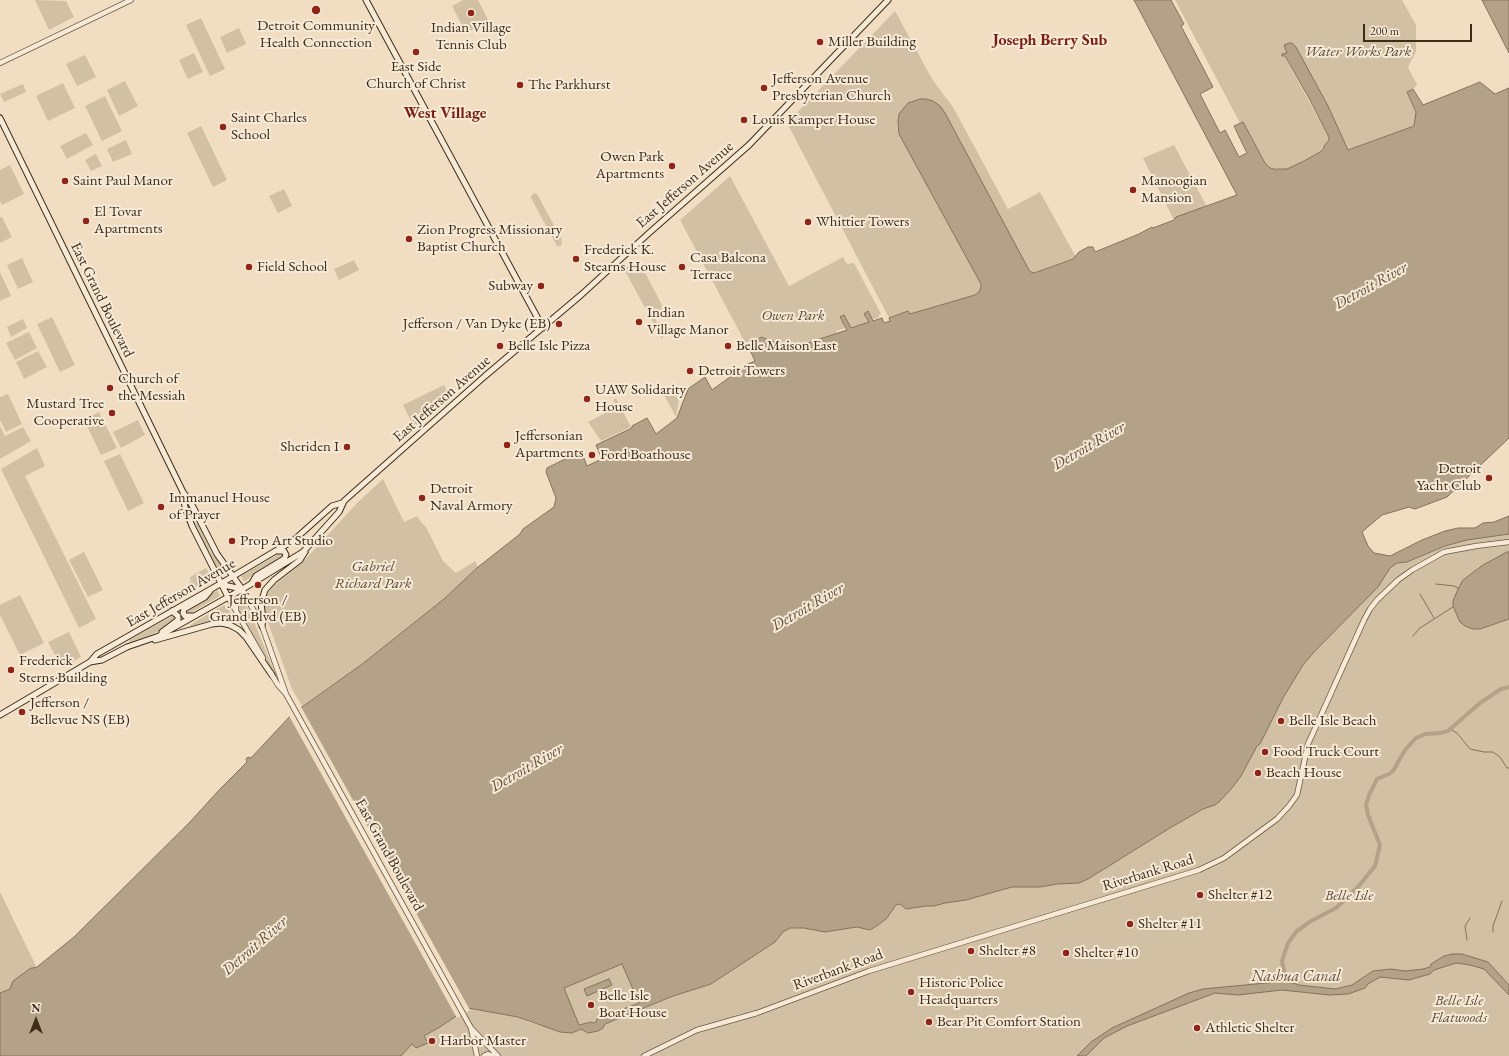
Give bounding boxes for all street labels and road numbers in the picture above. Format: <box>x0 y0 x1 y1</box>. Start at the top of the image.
street label: East Jefferson Avenue <box>633 138 737 232</box>
street label: East Grand Boulevard <box>66 240 138 360</box>
street label: East Jefferson Avenue <box>390 352 494 446</box>
street label: East Jefferson Avenue <box>123 554 239 632</box>
street label: East Grand Boulevard <box>351 796 427 914</box>
street label: Riverbank Road <box>1100 851 1196 895</box>
street label: Riverbank Road <box>791 945 885 995</box>

